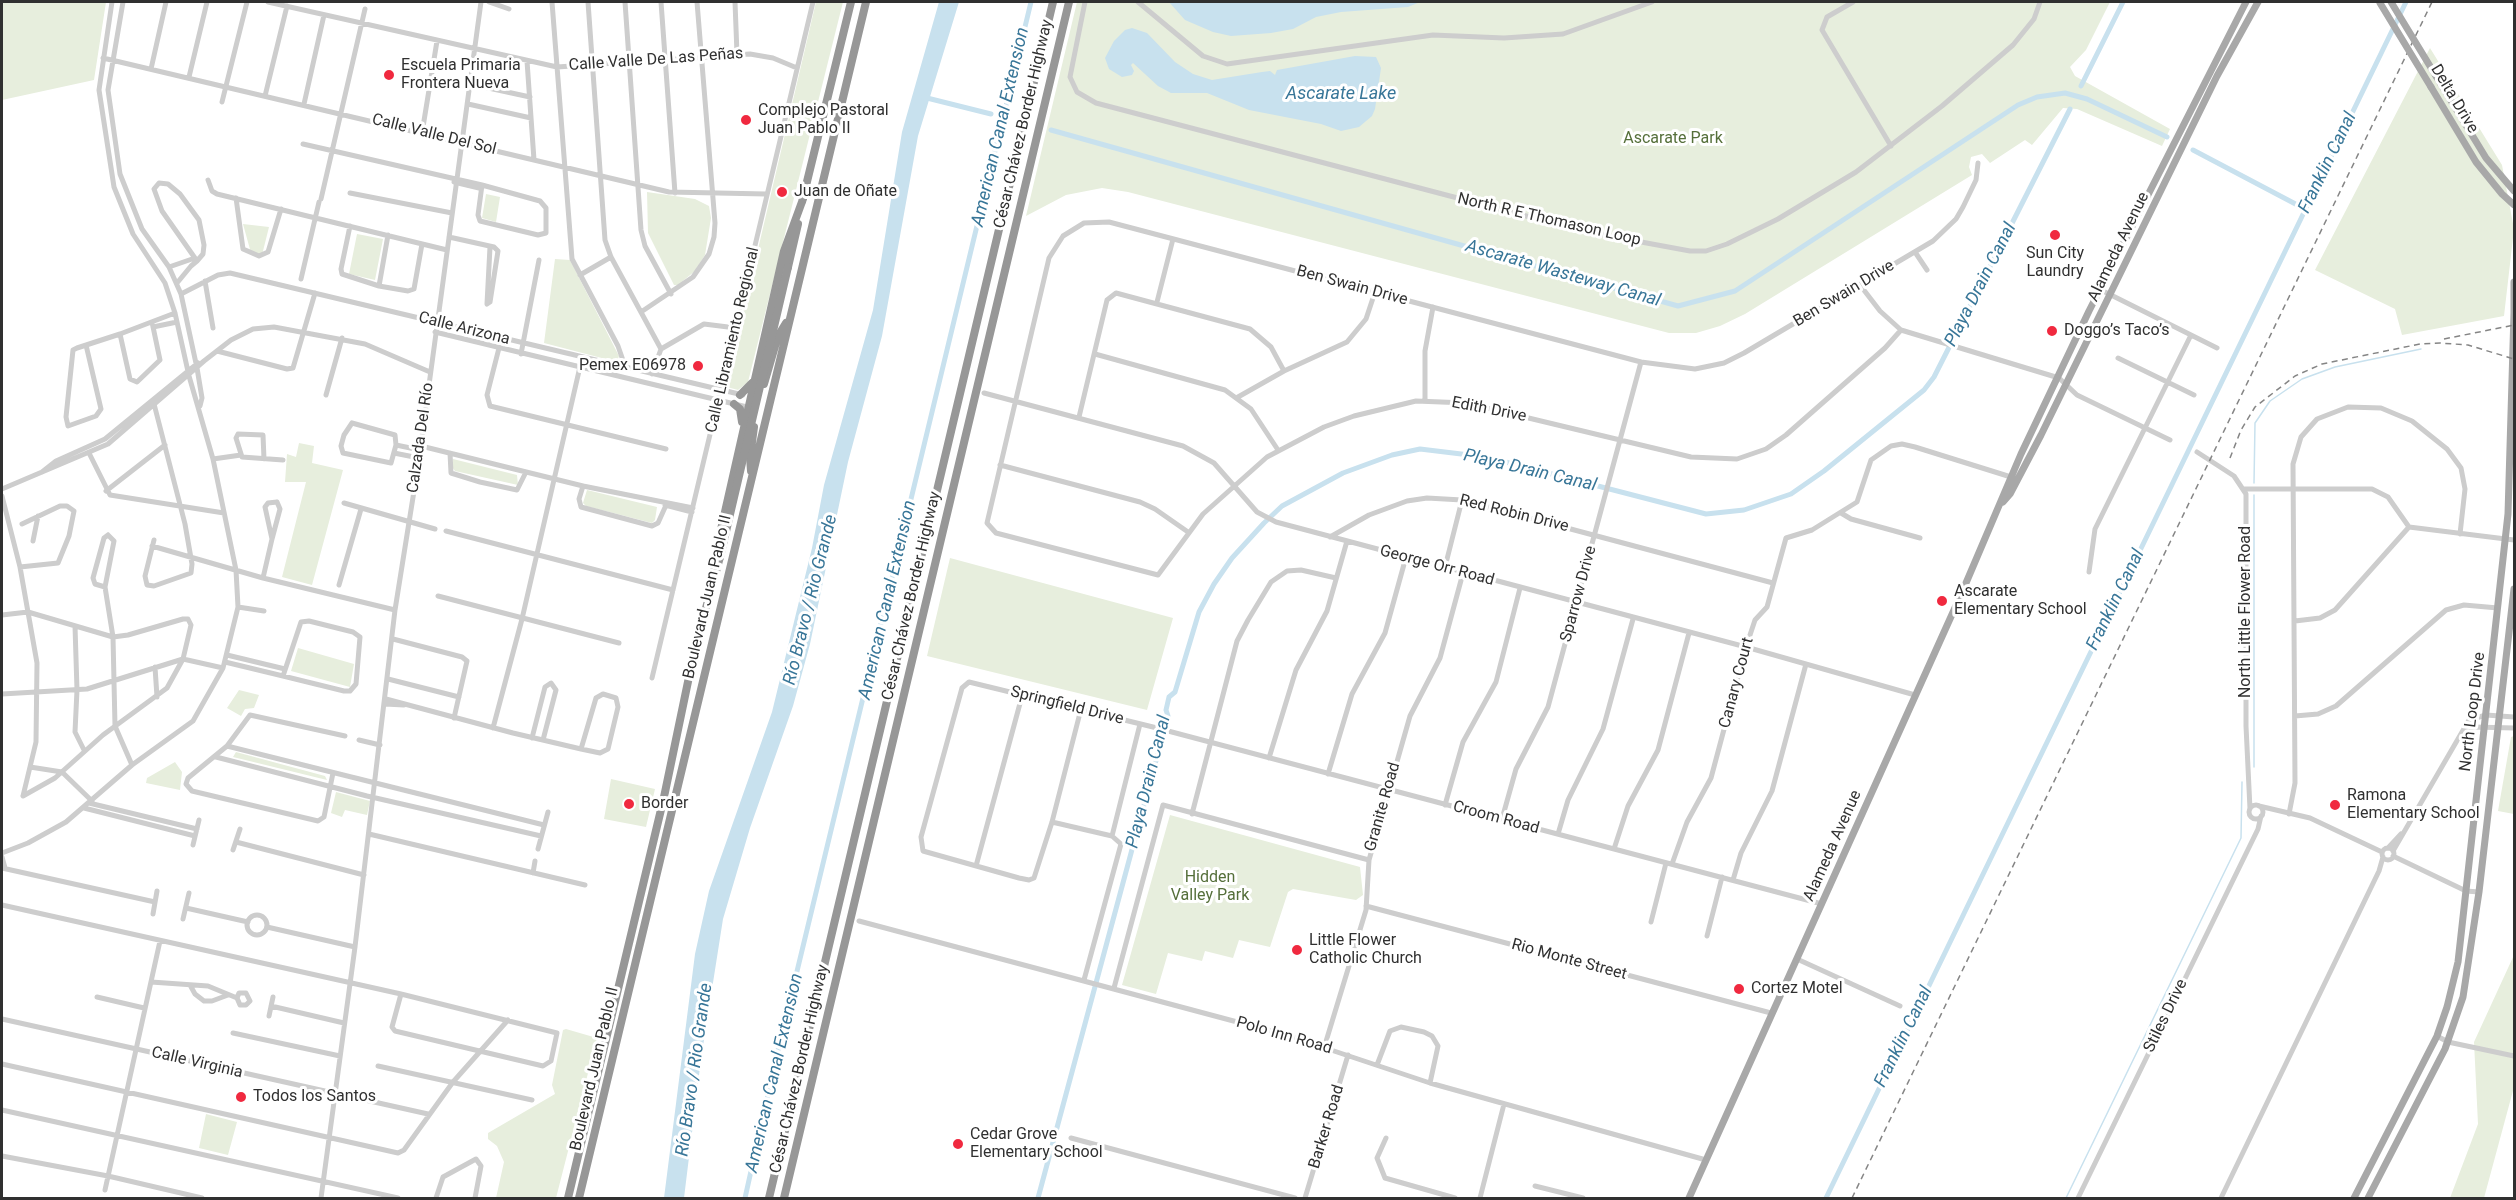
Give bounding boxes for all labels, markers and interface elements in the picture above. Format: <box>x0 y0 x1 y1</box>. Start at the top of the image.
street label: César Chávez Border Highway <box>991 18 1057 230</box>
water label: American Canal Extension <box>968 25 1034 229</box>
street label: Calle Valle De Las Peñas <box>568 44 744 76</box>
place label: Escuela Primaria Frontera Nueva <box>401 56 521 94</box>
street label: Delta Drive <box>2426 61 2482 137</box>
marker: Escuela Primaria Frontera Nueva <box>382 68 396 82</box>
water label: Ascarate Lake <box>1286 83 1396 105</box>
place label: Complejo Pastoral Juan Pablo II <box>758 101 889 139</box>
water label: Franklin Canal <box>2294 109 2362 217</box>
street label: Calle Valle Del Sol <box>370 110 498 160</box>
marker: Complejo Pastoral Juan Pablo II <box>739 113 753 127</box>
park label: Ascarate Park <box>1623 129 1723 149</box>
place label: Juan de Oñate <box>794 182 897 202</box>
marker: Juan de Oñate <box>775 185 789 199</box>
street label: Alameda Avenue <box>2084 189 2154 305</box>
street label: North R E Thomason Loop <box>1455 190 1643 250</box>
water label: Playa Drain Canal <box>1941 220 2021 350</box>
marker: Sun City Laundry <box>2048 228 2062 242</box>
water label: Ascarate Wasteway Canal <box>1463 236 1663 312</box>
place label: Sun City Laundry <box>2026 244 2084 282</box>
street label: Calle Libramiento Regional <box>702 245 764 435</box>
street label: Ben Swain Drive <box>1790 256 1898 332</box>
street label: Ben Swain Drive <box>1294 262 1410 310</box>
street label: Calle Arizona <box>416 308 512 350</box>
place label: Doggo’s Taco’s <box>2064 321 2169 341</box>
marker: Doggo’s Taco’s <box>2045 324 2059 338</box>
place label: Pemex E06978 <box>579 356 686 376</box>
marker: Pemex E06978 <box>691 359 705 373</box>
street label: Calzada Del Río <box>404 382 438 494</box>
street label: Edith Drive <box>1450 393 1528 427</box>
water label: Playa Drain Canal <box>1461 445 1599 497</box>
street label: César Chávez Border Highway <box>879 490 945 702</box>
street label: Red Robin Drive <box>1457 491 1571 537</box>
water label: American Canal Extension <box>855 498 921 702</box>
street label: Boulevard Juan Pablo II <box>680 513 736 681</box>
water label: Río Bravo / Rio Grande <box>779 513 843 687</box>
street label: North Little Flower Road <box>2236 526 2256 698</box>
street label: George Orr Road <box>1378 541 1496 591</box>
street label: Sparrow Drive <box>1557 544 1601 644</box>
water label: Franklin Canal <box>2082 546 2150 654</box>
place label: Ascarate Elementary School <box>1954 582 2087 620</box>
marker: Ascarate Elementary School <box>1935 594 1949 608</box>
street label: Canary Court <box>1716 636 1758 730</box>
street label: North Loop Drive <box>2456 651 2490 773</box>
street label: Springfield Drive <box>1008 683 1126 729</box>
water label: Playa Drain Canal <box>1122 714 1176 850</box>
street label: Granite Road <box>1361 760 1405 854</box>
place label: Ramona Elementary School <box>2347 786 2480 824</box>
street label: Alameda Avenue <box>1800 787 1866 905</box>
place label: Border <box>641 794 688 814</box>
marker: Border <box>622 797 636 811</box>
street label: Croom Road <box>1451 797 1541 839</box>
marker: Ramona Elementary School <box>2328 798 2342 812</box>
park label: Hidden Valley Park <box>1171 868 1249 906</box>
place label: Little Flower Catholic Church <box>1309 931 1422 969</box>
street label: Rio Monte Street <box>1509 935 1629 985</box>
marker: Little Flower Catholic Church <box>1290 943 1304 957</box>
street label: César Chávez Border Highway <box>767 963 833 1175</box>
water label: American Canal Extension <box>742 971 808 1175</box>
street label: Stiles Drive <box>2140 976 2192 1056</box>
place label: Cortez Motel <box>1751 979 1843 999</box>
water label: Río Bravo / Rio Grande <box>672 982 718 1158</box>
marker: Cortez Motel <box>1732 982 1746 996</box>
water label: Franklin Canal <box>1870 983 1938 1091</box>
street label: Boulevard Juan Pablo II <box>567 985 623 1153</box>
street label: Polo Inn Road <box>1234 1013 1334 1059</box>
street label: Calle Virginia <box>150 1043 244 1083</box>
street label: Barker Road <box>1305 1083 1349 1171</box>
place label: Todos los Santos <box>253 1087 376 1107</box>
marker: Todos los Santos <box>234 1090 248 1104</box>
place label: Cedar Grove Elementary School <box>970 1125 1103 1163</box>
marker: Cedar Grove Elementary School <box>951 1137 965 1151</box>

